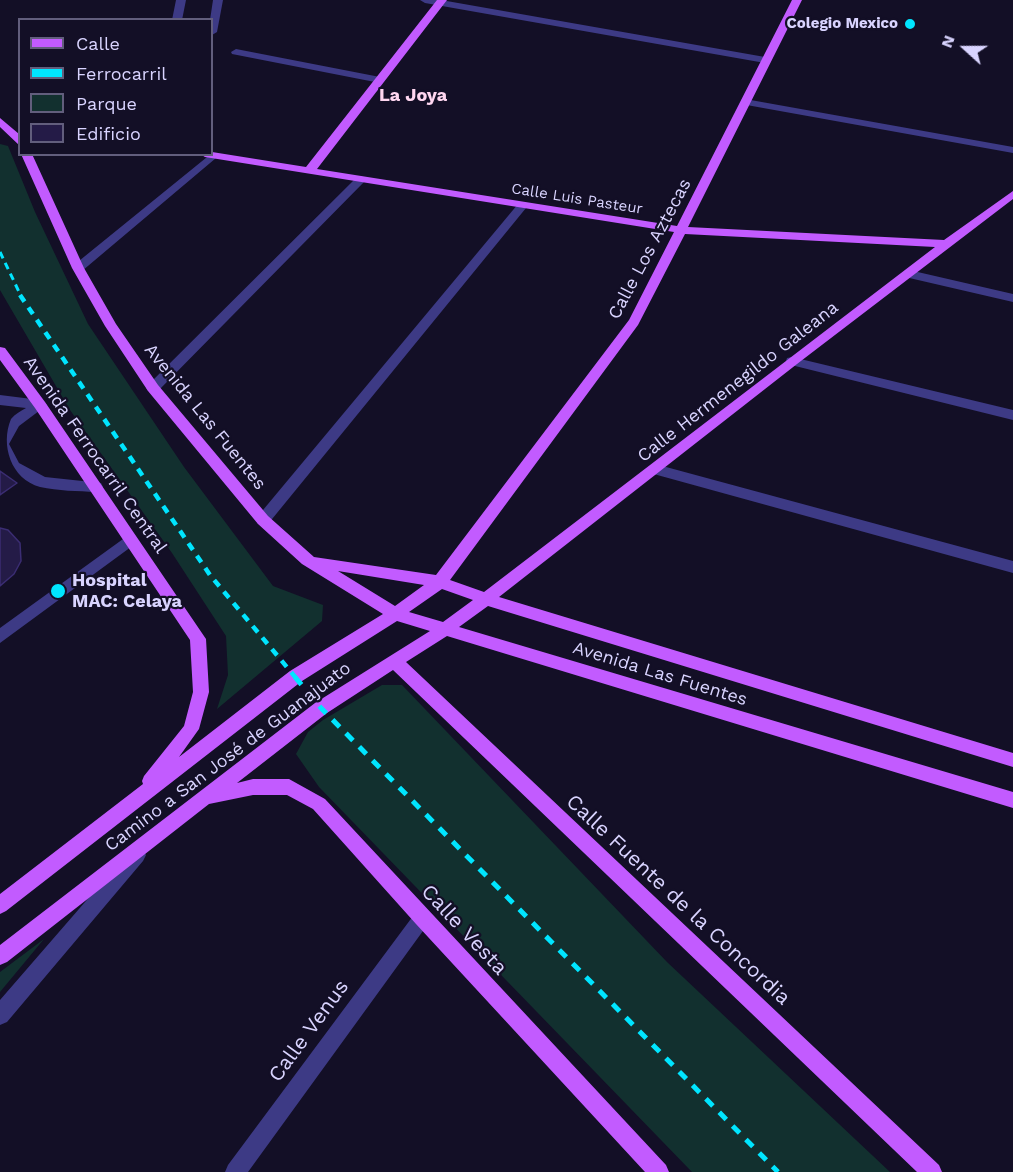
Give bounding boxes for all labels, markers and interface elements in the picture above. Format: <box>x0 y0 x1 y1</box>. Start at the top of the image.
place label: Colegio Mexico <box>787 15 898 33</box>
marker: Colegio Mexico <box>903 17 917 31</box>
legend <box>18 18 213 156</box>
north arrow <box>935 18 995 78</box>
text: N <box>937 32 959 50</box>
text: Calle <box>76 33 120 54</box>
text: Ferrocarril <box>76 63 167 84</box>
district label: La Joya <box>379 85 447 107</box>
text: Parque <box>76 93 137 114</box>
text: Edificio <box>76 123 141 144</box>
street label: Calle Los Aztecas <box>604 175 696 323</box>
street label: Calle Luis Pasteur <box>510 180 644 218</box>
street label: Calle Hermenegildo Galeana <box>633 297 843 467</box>
street label: Avenida Las Fuentes <box>140 340 270 494</box>
street label: Avenida Ferrocarril Central <box>19 352 171 558</box>
place label: Hospital MAC: Celaya <box>72 570 182 612</box>
marker: Hospital MAC: Celaya <box>49 582 67 600</box>
street label: Avenida Las Fuentes <box>570 637 750 711</box>
street label: Camino a San José de Guanajuato <box>101 657 355 857</box>
street label: Calle Fuente de la Concordia <box>561 789 795 1011</box>
street label: Calle Vesta <box>416 879 512 981</box>
street label: Calle Venus <box>263 975 355 1087</box>

